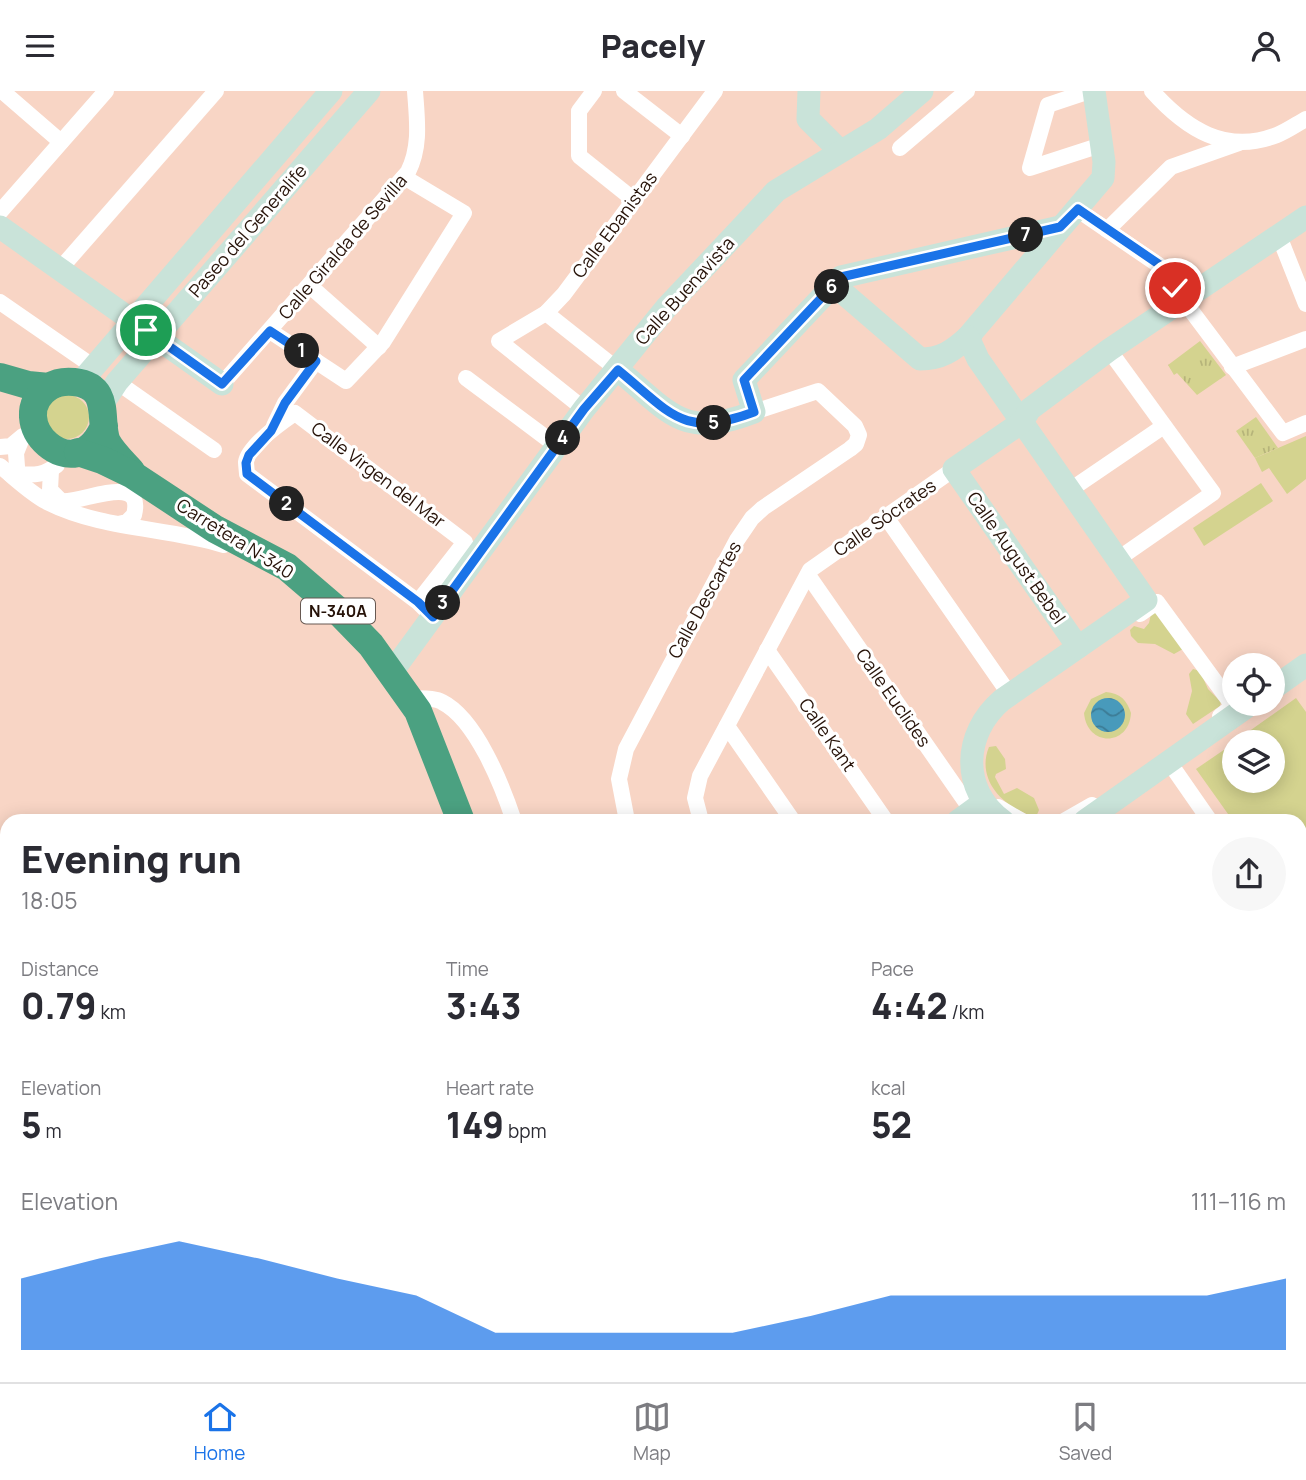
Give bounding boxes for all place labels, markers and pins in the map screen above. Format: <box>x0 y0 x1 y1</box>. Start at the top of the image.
pin: 7 <box>1009 218 1044 253</box>
pin <box>1145 258 1205 318</box>
pin: 6 <box>814 269 850 305</box>
pin <box>116 300 176 360</box>
pin: 1 <box>284 334 320 369</box>
pin: 5 <box>696 405 732 441</box>
pin: 4 <box>546 421 580 455</box>
pin: 2 <box>270 487 304 521</box>
pin: 3 <box>426 585 460 621</box>

